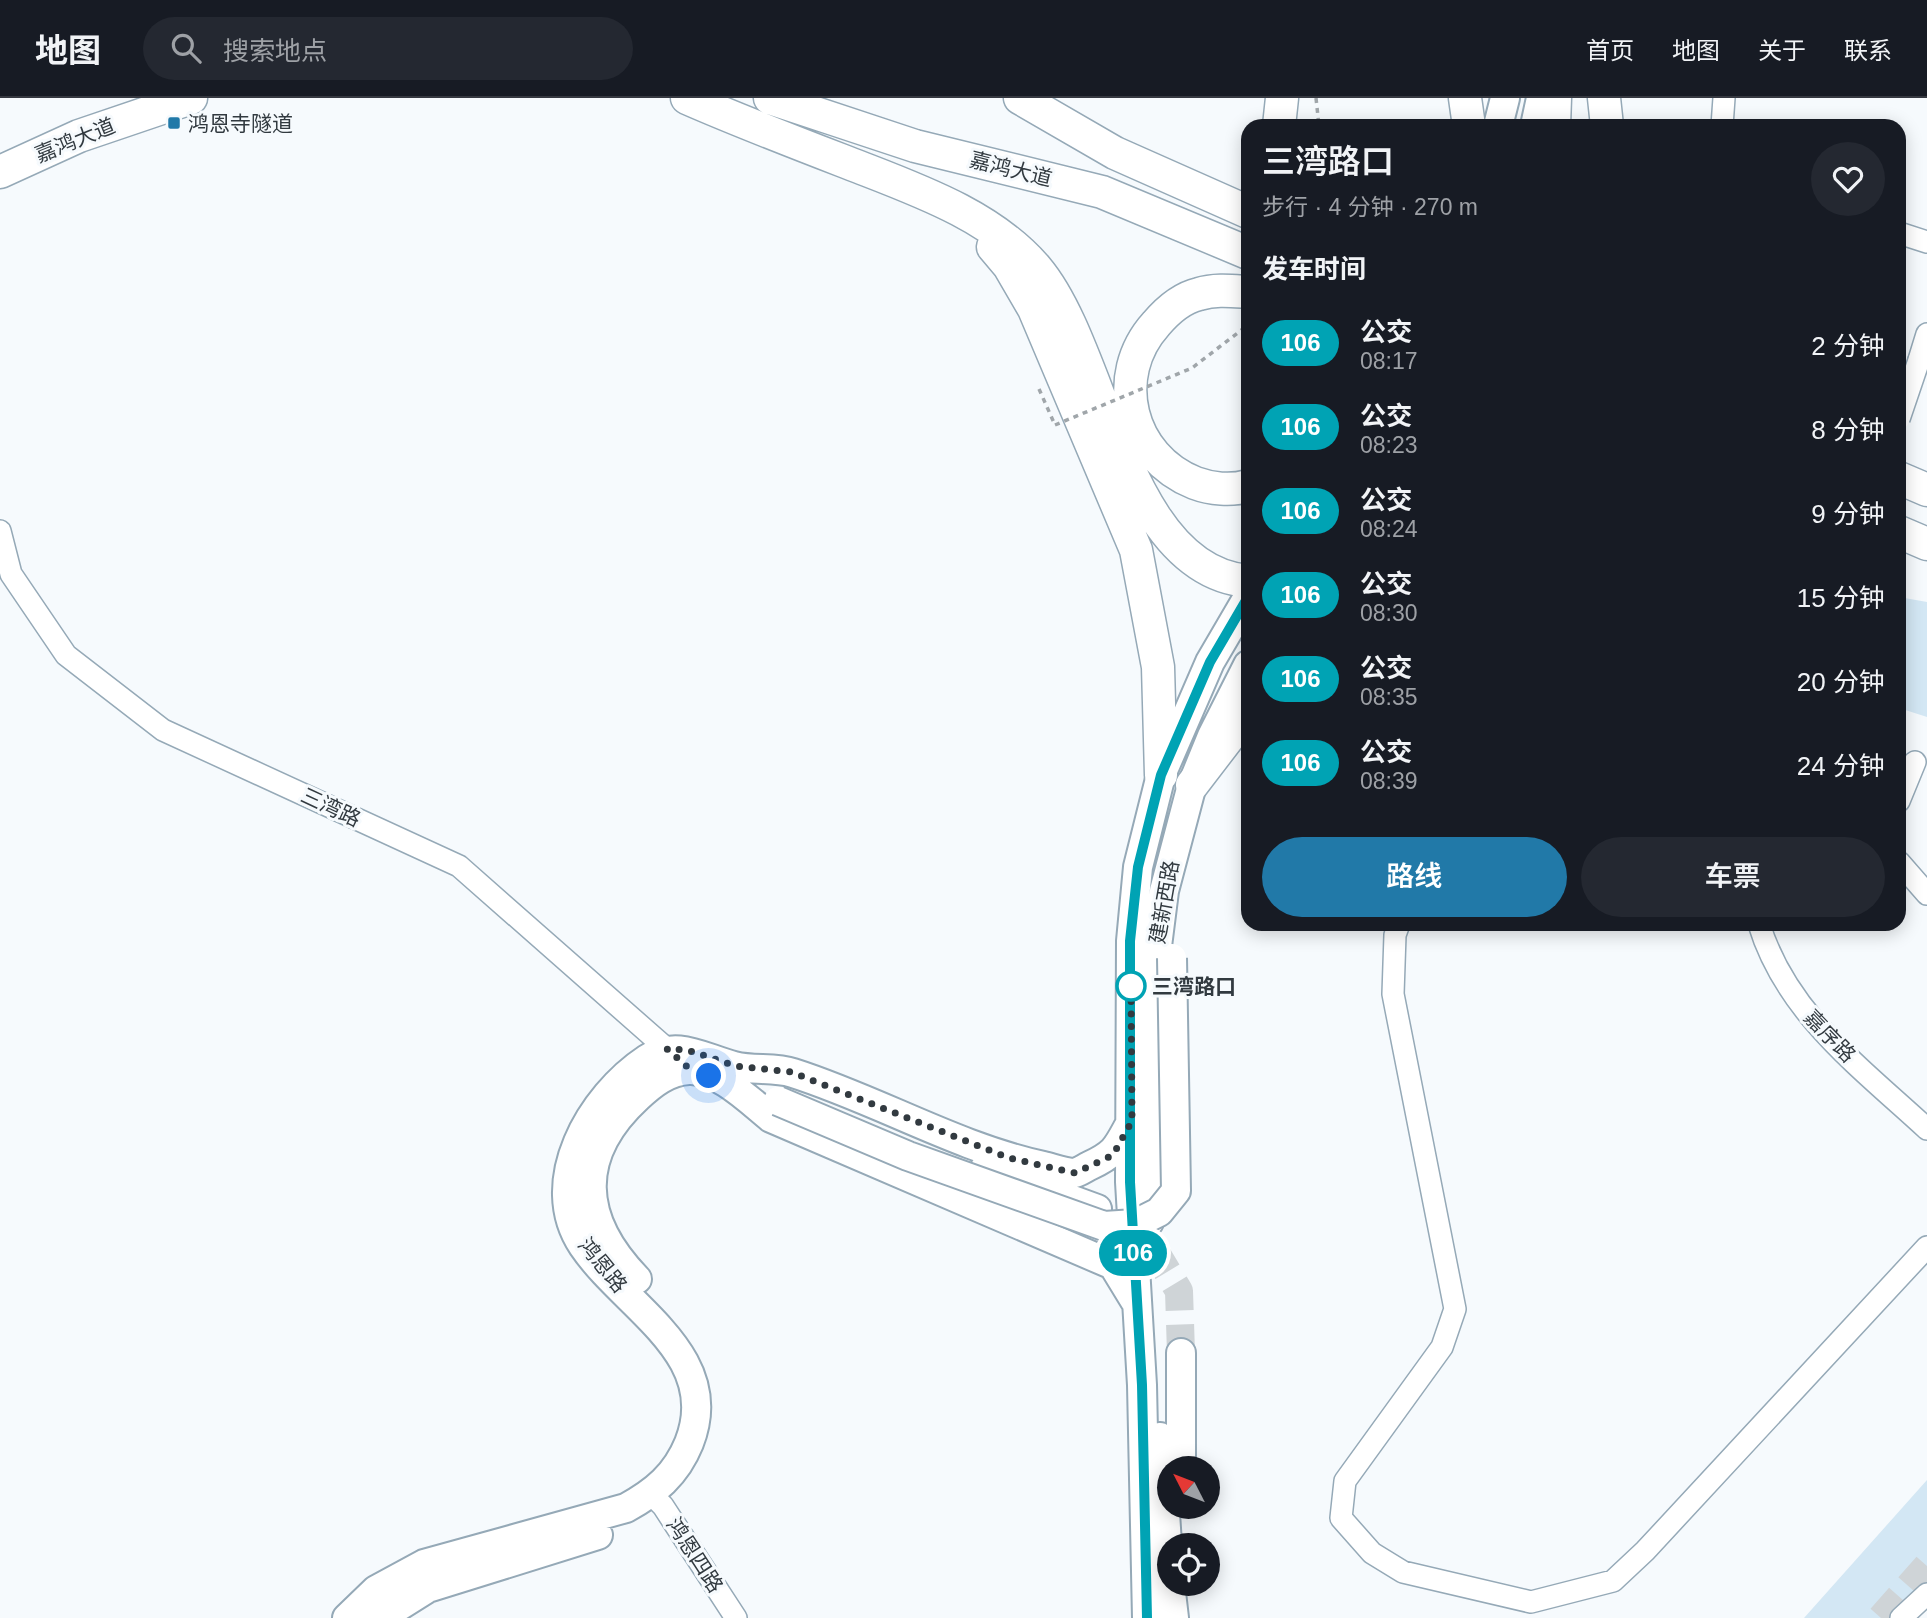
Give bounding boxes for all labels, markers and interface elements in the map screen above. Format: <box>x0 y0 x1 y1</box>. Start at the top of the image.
search box <box>143 17 633 80</box>
icon: search <box>167 29 205 67</box>
text: 地图 <box>35 32 101 69</box>
text: 搜索地点 <box>223 36 327 66</box>
text: 首页 <box>1586 37 1634 64</box>
text: 地图 <box>1672 37 1720 64</box>
text: 关于 <box>1758 37 1806 64</box>
text: 联系 <box>1844 37 1892 64</box>
place label: 鸿恩寺隧道 <box>188 112 293 135</box>
street label: 嘉鸿大道 <box>32 114 118 166</box>
marker: 鸿恩寺隧道 <box>166 115 182 131</box>
button: heart <box>1811 142 1885 216</box>
text: 三湾路口 <box>1262 143 1394 180</box>
street label: 嘉鸿大道 <box>967 148 1055 190</box>
text: 步行 · 4 分钟 · 270 m <box>1262 194 1478 220</box>
text: 发车时间 <box>1262 254 1366 284</box>
text: 公交 <box>1360 317 1412 347</box>
text: 106 <box>1280 329 1321 356</box>
text: 2 分钟 <box>1811 331 1885 361</box>
text: 08:17 <box>1360 348 1418 374</box>
text: 公交 <box>1360 401 1412 431</box>
text: 106 <box>1280 413 1321 440</box>
text: 8 分钟 <box>1811 415 1885 445</box>
text: 08:23 <box>1360 432 1418 458</box>
text: 公交 <box>1360 485 1412 515</box>
text: 106 <box>1280 497 1321 524</box>
text: 9 分钟 <box>1811 499 1885 529</box>
text: 08:24 <box>1360 516 1418 542</box>
text: 公交 <box>1360 569 1412 599</box>
text: 106 <box>1280 581 1321 608</box>
text: 15 分钟 <box>1797 583 1885 613</box>
text: 08:30 <box>1360 600 1418 626</box>
text: 公交 <box>1360 653 1412 683</box>
text: 106 <box>1280 665 1321 692</box>
text: 20 分钟 <box>1797 667 1885 697</box>
text: 08:35 <box>1360 684 1418 710</box>
text: 公交 <box>1360 737 1412 767</box>
text: 106 <box>1280 749 1321 776</box>
text: 24 分钟 <box>1797 751 1885 781</box>
text: 08:39 <box>1360 768 1418 794</box>
street label: 三湾路 <box>298 783 364 831</box>
button: 路线 <box>1262 837 1567 917</box>
button: 车票 <box>1581 837 1885 917</box>
street label: 建新西路 <box>1145 859 1183 945</box>
marker: 三湾路口 <box>1116 971 1146 1001</box>
place label: 三湾路口 <box>1152 975 1236 998</box>
street label: 嘉序路 <box>1800 1005 1860 1067</box>
your location <box>691 1058 726 1093</box>
line badge: 106 <box>1093 1230 1173 1276</box>
street label: 鸿恩路 <box>574 1233 632 1297</box>
text: 106 <box>1113 1239 1153 1266</box>
north arrow <box>1157 1456 1220 1519</box>
map controls <box>1157 1456 1220 1596</box>
street label: 鸿恩四路 <box>662 1514 728 1596</box>
button: locate <box>1157 1533 1220 1596</box>

